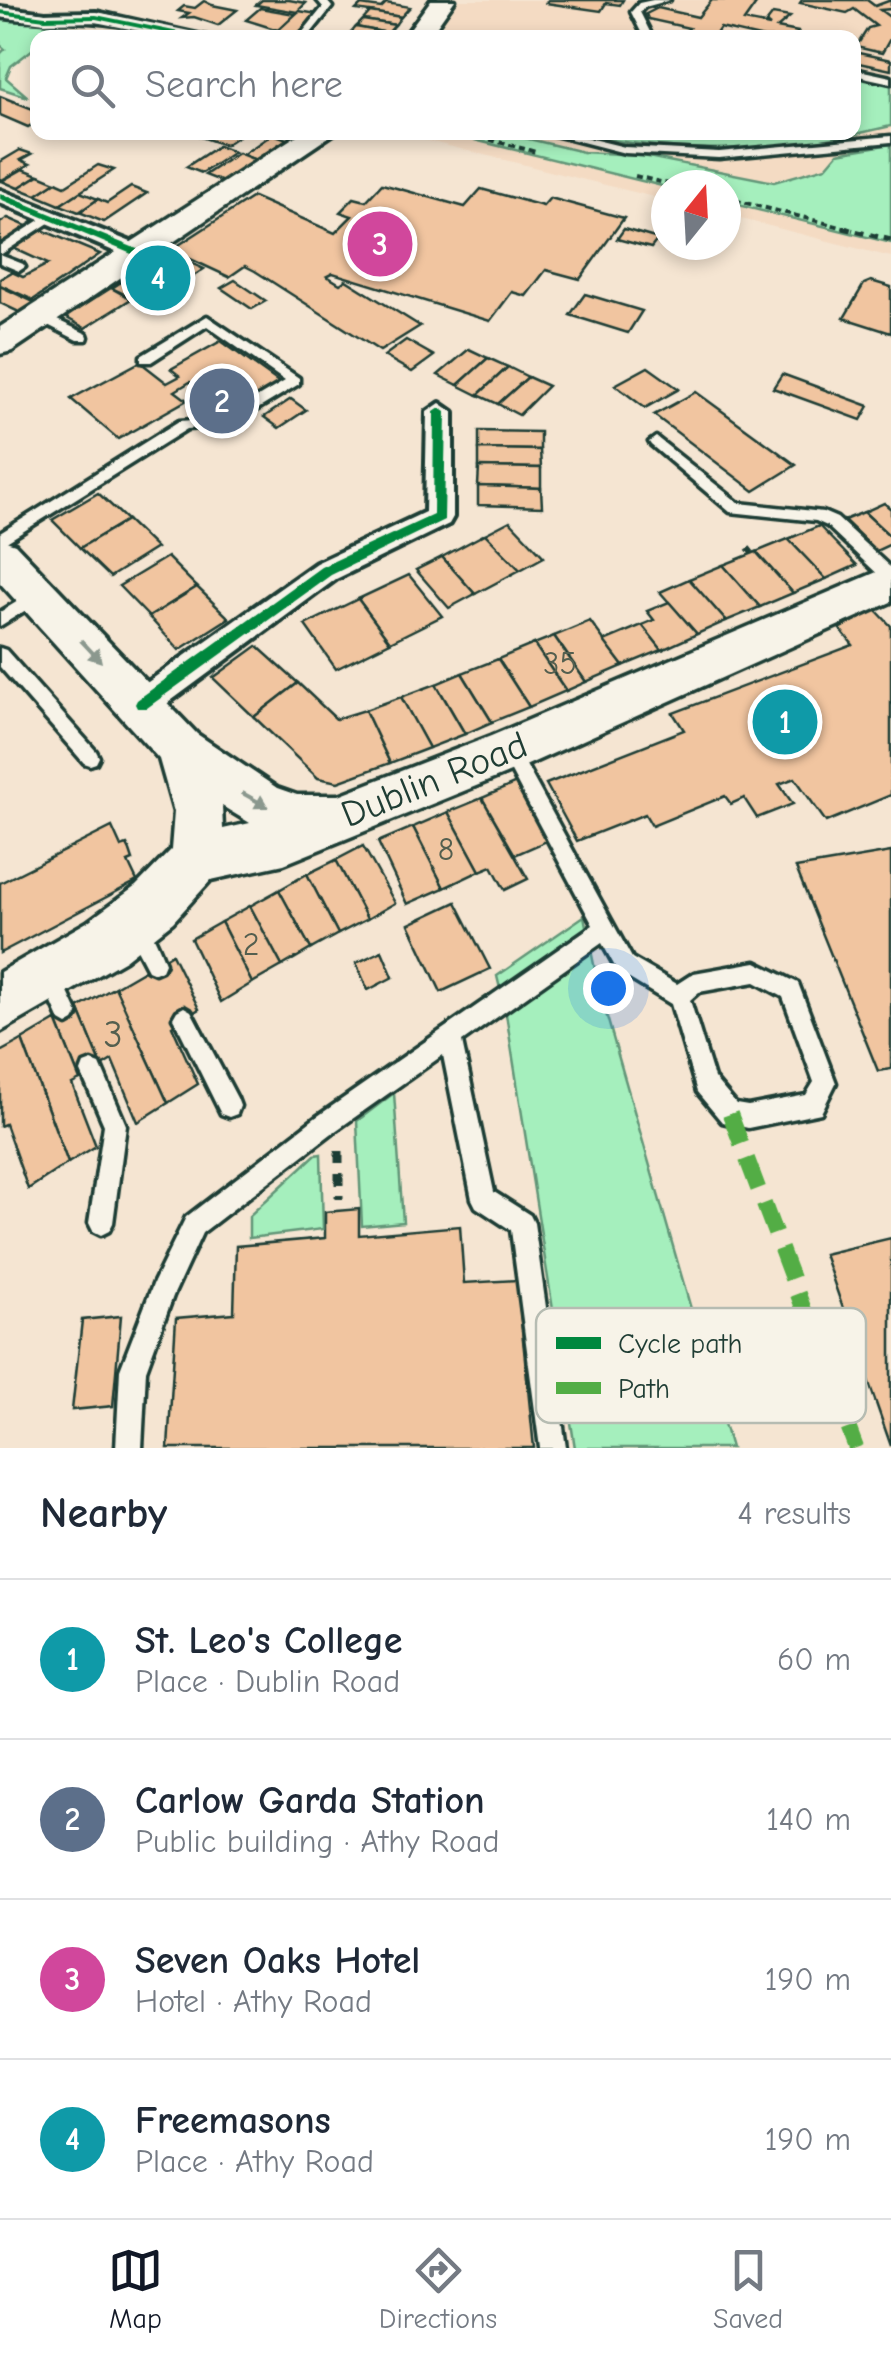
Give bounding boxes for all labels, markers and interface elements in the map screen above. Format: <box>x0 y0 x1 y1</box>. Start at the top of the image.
search box <box>30 30 861 140</box>
icon: search <box>65 58 120 113</box>
text: Search here <box>145 63 343 107</box>
north arrow <box>651 170 741 260</box>
pin: 3 <box>348 206 412 282</box>
pin: 4 <box>126 240 190 316</box>
pin: 2 <box>190 364 254 438</box>
one-way arrow <box>79 638 102 662</box>
house number: 35 <box>543 645 577 682</box>
pin: 1 <box>752 684 818 760</box>
street label: Dublin Road <box>335 723 534 837</box>
one-way arrow <box>241 790 269 808</box>
house number: 8 <box>438 831 454 868</box>
house number: 2 <box>243 926 259 963</box>
your location <box>583 963 634 1014</box>
house number: 3 <box>103 1013 123 1057</box>
legend <box>536 1308 866 1423</box>
text: Cycle path <box>618 1328 743 1360</box>
text: Path <box>618 1373 670 1405</box>
text: Nearby <box>40 1489 167 1538</box>
text: 4 results <box>738 1495 851 1532</box>
text: St. Leo's College <box>135 1619 402 1663</box>
text: 1 <box>66 1641 79 1678</box>
text: 60 m <box>777 1641 851 1678</box>
text: Place · Dublin Road <box>135 1663 400 1700</box>
text: Carlow Garda Station <box>135 1779 485 1823</box>
text: 2 <box>65 1801 80 1838</box>
text: 140 m <box>766 1801 851 1838</box>
text: Public building · Athy Road <box>135 1823 499 1860</box>
text: Seven Oaks Hotel <box>135 1939 420 1983</box>
text: 3 <box>65 1961 80 1998</box>
text: 190 m <box>765 1961 851 1998</box>
text: Hotel · Athy Road <box>135 1983 372 2020</box>
text: Freemasons <box>135 2099 331 2143</box>
text: 4 <box>65 2121 80 2158</box>
text: 190 m <box>765 2121 851 2158</box>
text: Place · Athy Road <box>135 2143 374 2180</box>
tab: Map <box>108 2243 163 2335</box>
tab: Directions <box>379 2243 497 2335</box>
tab: Saved <box>713 2243 783 2335</box>

